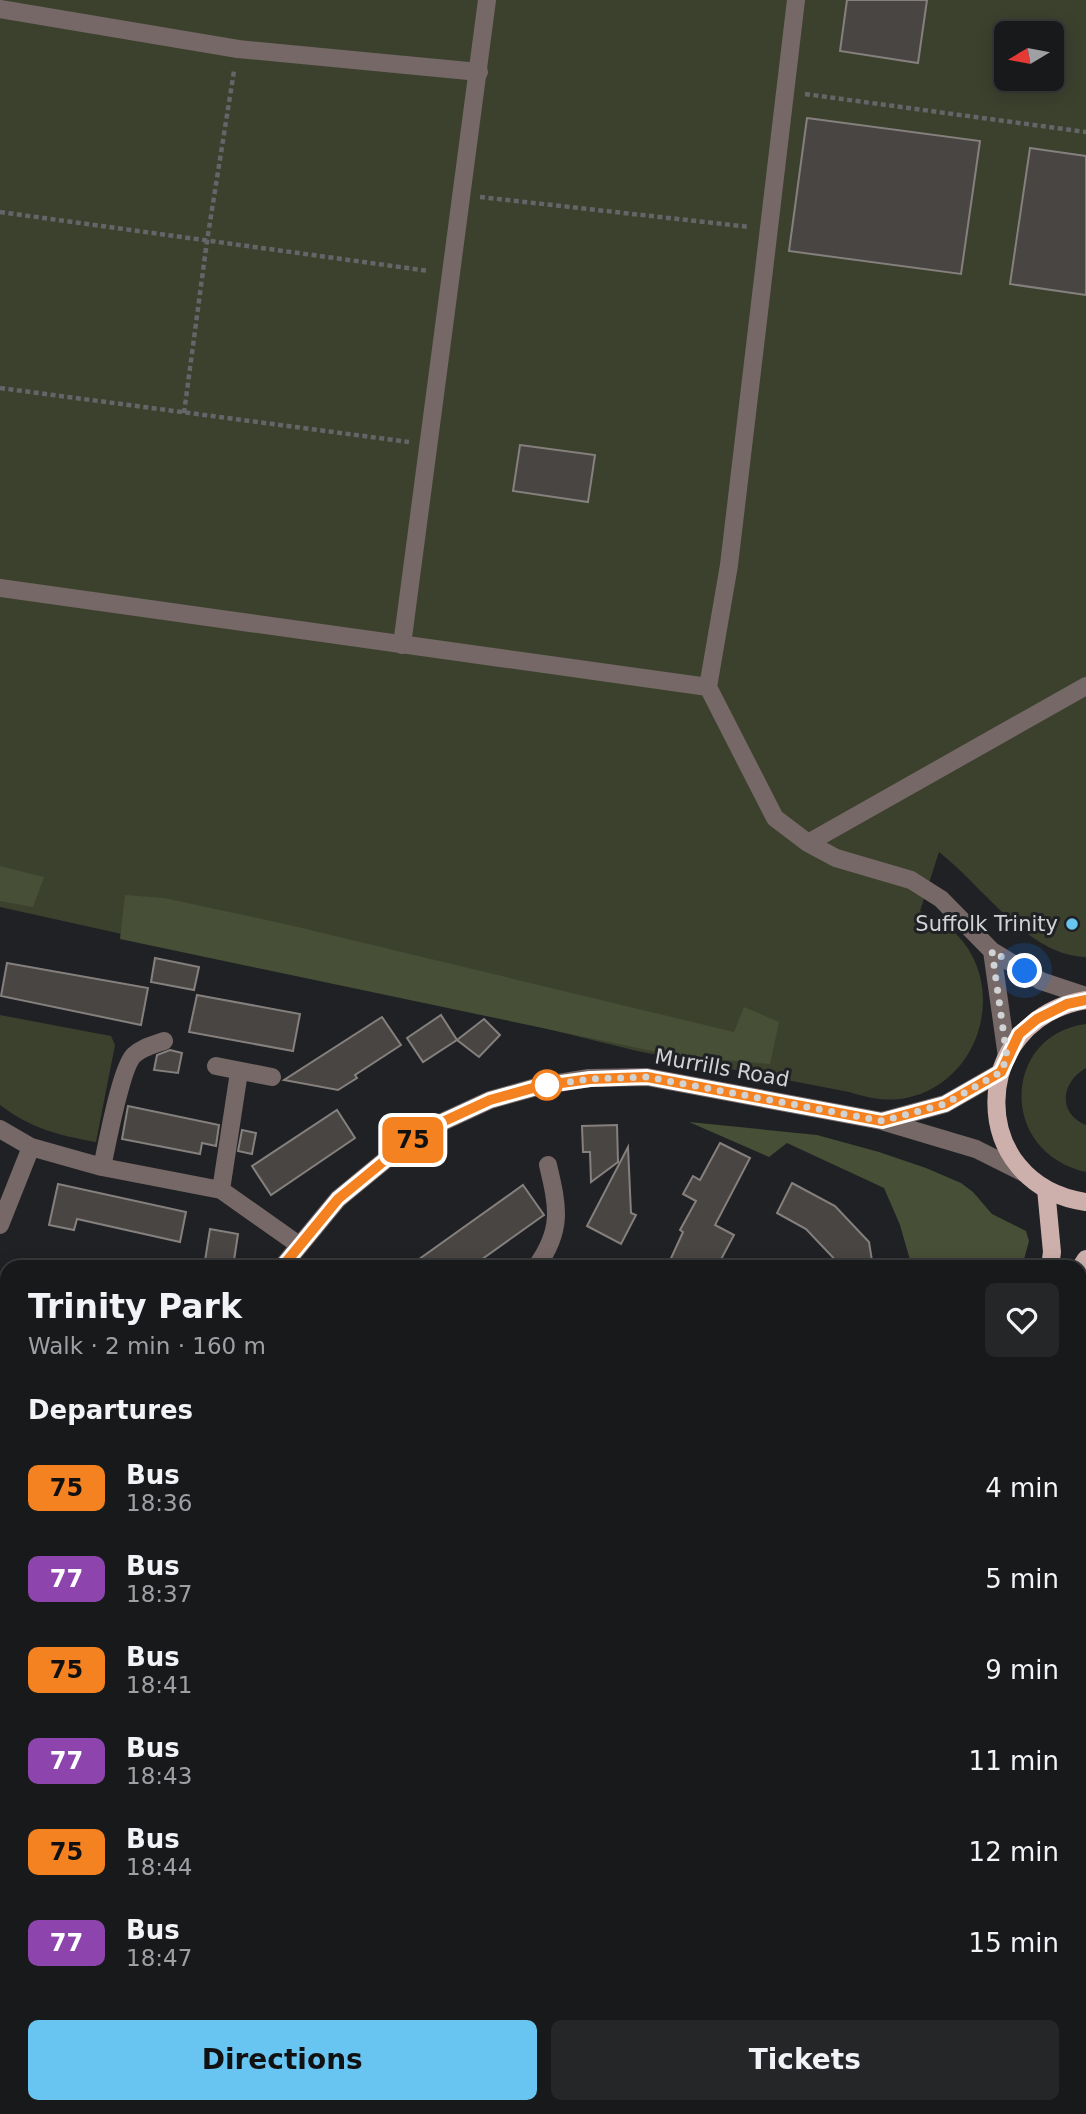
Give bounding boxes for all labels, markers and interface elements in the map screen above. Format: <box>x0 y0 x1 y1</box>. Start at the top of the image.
north arrow <box>994 21 1064 91</box>
map controls <box>994 21 1064 91</box>
place label: Suffolk Trinity <box>915 912 1058 936</box>
marker: Suffolk Trinity <box>1064 916 1080 932</box>
your location <box>1007 953 1042 988</box>
street label: Murrills Road <box>653 1044 791 1092</box>
unlabelled marker <box>532 1070 562 1100</box>
line badge: 75 <box>382 1117 444 1163</box>
text: 75 <box>396 1126 430 1154</box>
button: heart <box>985 1283 1059 1357</box>
text: Trinity Park <box>28 1287 242 1326</box>
text: Walk · 2 min · 160 m <box>28 1333 266 1359</box>
text: Departures <box>28 1395 193 1425</box>
text: Bus <box>126 1460 180 1490</box>
text: 4 min <box>985 1473 1059 1503</box>
text: 75 <box>50 1474 83 1502</box>
text: 18:36 <box>126 1490 192 1516</box>
text: Bus <box>126 1551 180 1581</box>
text: 5 min <box>985 1564 1059 1594</box>
text: 77 <box>50 1565 83 1593</box>
text: 18:37 <box>126 1581 192 1607</box>
text: Bus <box>126 1642 180 1672</box>
text: 9 min <box>985 1655 1059 1685</box>
text: 75 <box>50 1656 83 1684</box>
text: 18:41 <box>126 1672 192 1698</box>
text: Bus <box>126 1733 180 1763</box>
text: 11 min <box>969 1746 1059 1776</box>
text: 77 <box>50 1747 83 1775</box>
text: 18:43 <box>126 1763 192 1789</box>
text: Bus <box>126 1824 180 1854</box>
text: 12 min <box>969 1837 1059 1867</box>
text: 75 <box>50 1838 83 1866</box>
text: 18:44 <box>126 1854 192 1880</box>
text: Bus <box>126 1915 180 1945</box>
text: 15 min <box>969 1928 1059 1958</box>
text: 77 <box>50 1929 83 1957</box>
text: 18:47 <box>126 1945 192 1971</box>
button: Directions <box>28 2020 537 2100</box>
button: Tickets <box>551 2020 1059 2100</box>

